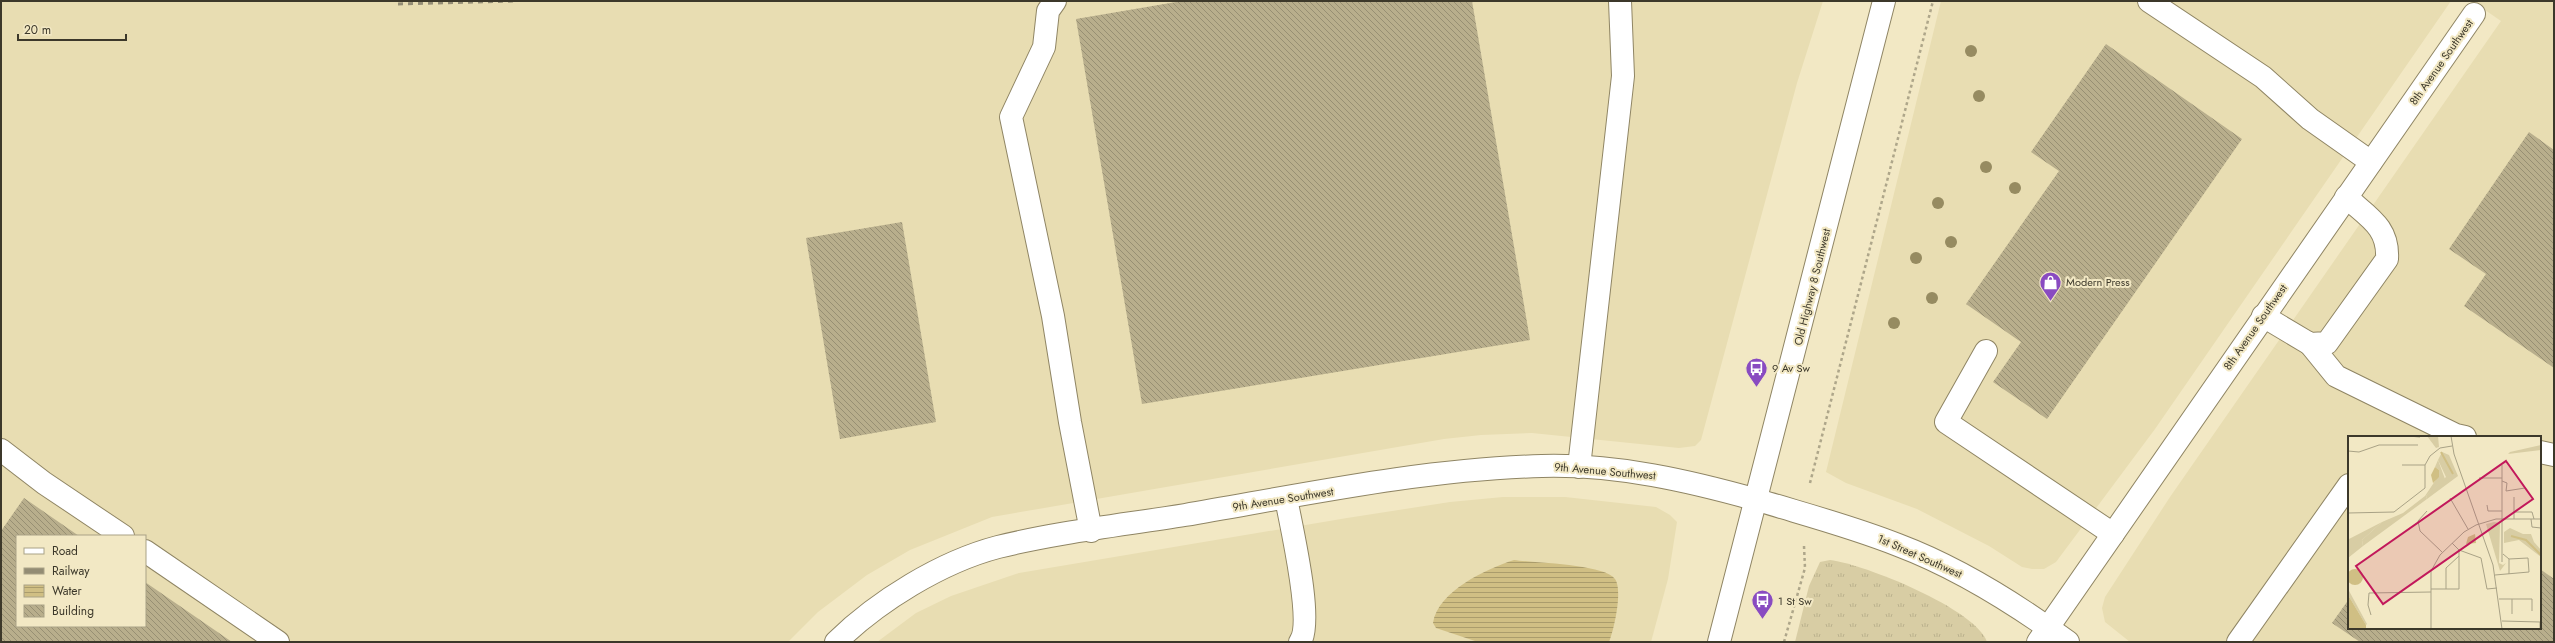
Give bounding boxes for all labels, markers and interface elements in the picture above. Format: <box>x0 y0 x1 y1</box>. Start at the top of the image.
scale bar <box>18 16 126 42</box>
street label: 8th Avenue Southwest <box>2405 16 2477 108</box>
text: 20 m <box>24 21 51 39</box>
street label: Old Highway 8 Southwest <box>1790 227 1834 347</box>
shop icon: Modern Press <box>2038 269 2064 302</box>
place label: Modern Press <box>2066 274 2130 290</box>
street label: 8th Avenue Southwest <box>2219 281 2291 373</box>
bus stop icon: 9 Av Sw <box>1743 355 1769 388</box>
place label: 9 Av Sw <box>1772 360 1811 376</box>
inset map <box>2348 436 2541 629</box>
street label: 9th Avenue Southwest <box>1554 459 1657 483</box>
street label: 9th Avenue Southwest <box>1231 483 1335 515</box>
street label: 1st Street Southwest <box>1875 530 1965 582</box>
legend <box>16 535 146 627</box>
text: Road <box>52 542 78 560</box>
text: Railway <box>52 562 90 580</box>
text: Water <box>52 582 83 600</box>
bus stop icon: 1 St Sw <box>1750 588 1776 621</box>
place label: 1 St Sw <box>1778 593 1812 609</box>
text: Building <box>52 602 94 620</box>

